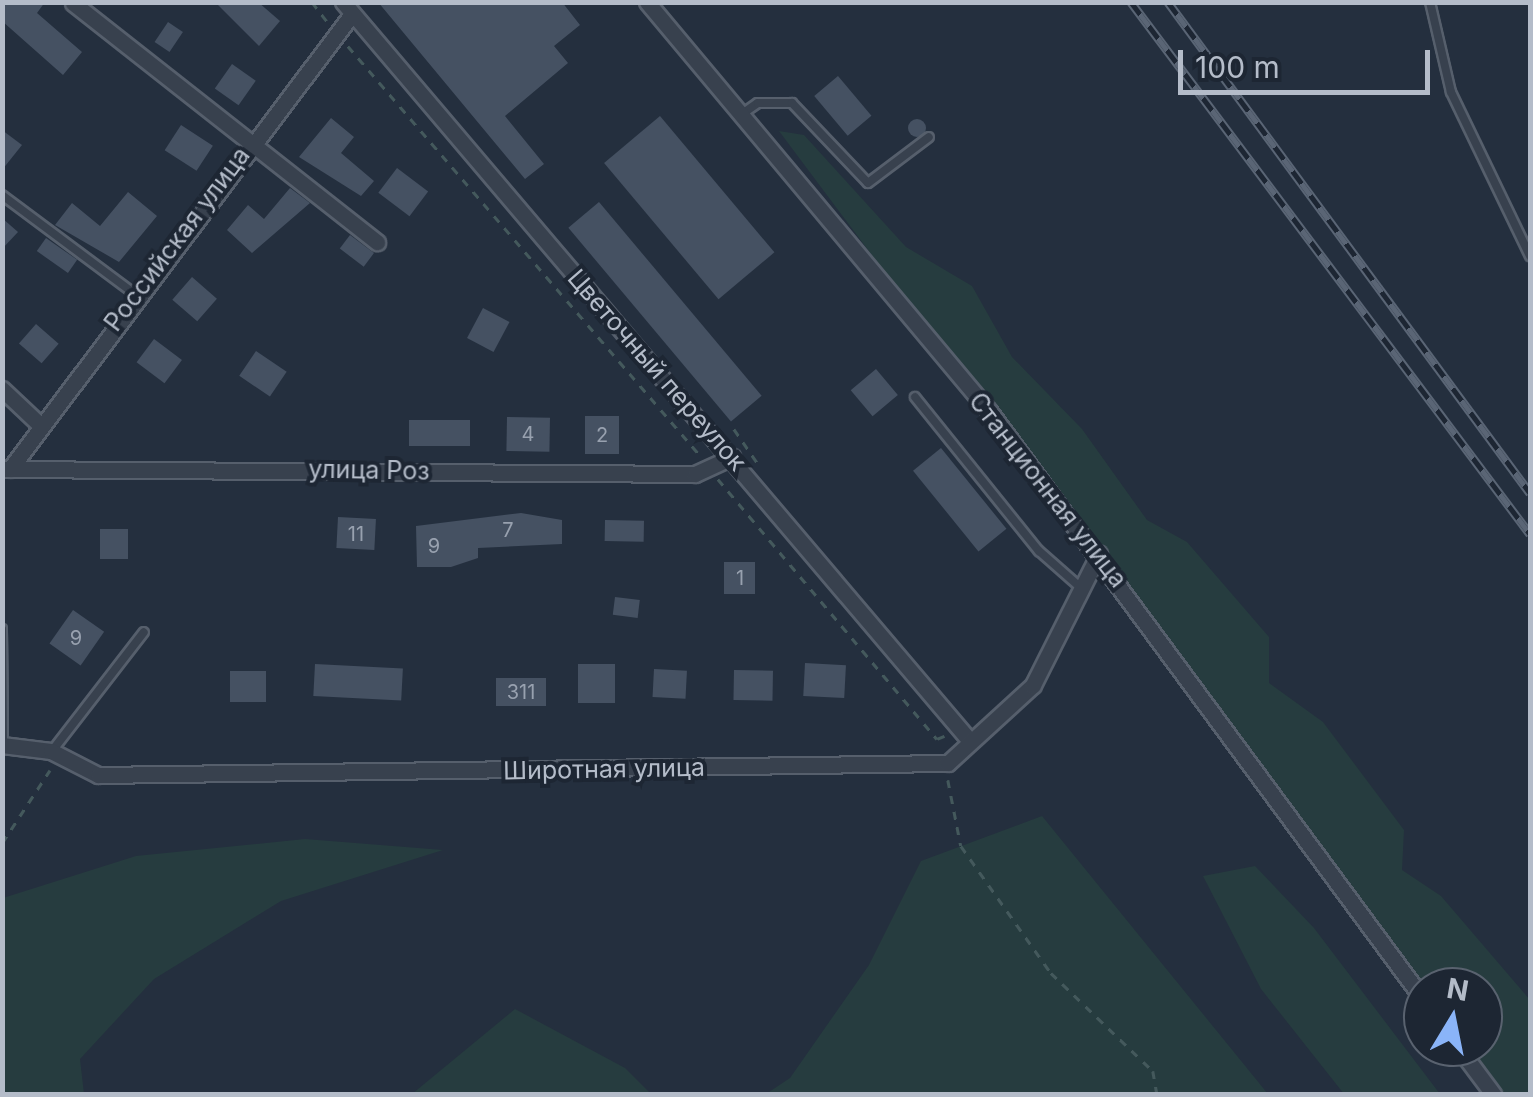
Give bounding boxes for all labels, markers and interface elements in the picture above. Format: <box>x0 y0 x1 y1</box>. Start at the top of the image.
scale bar <box>1183 30 1436 92</box>
text: 100 m <box>1195 49 1280 85</box>
street label: Российская улица <box>98 141 256 337</box>
street label: Цветочный переулок <box>561 263 753 477</box>
street label: Станционная улица <box>963 387 1133 593</box>
house number: 4 <box>522 422 534 446</box>
house number: 2 <box>596 423 608 447</box>
street label: улица Роз <box>308 454 430 486</box>
house number: 7 <box>502 518 514 542</box>
house number: 11 <box>348 522 364 546</box>
house number: 9 <box>428 534 440 558</box>
house number: 1 <box>736 566 744 590</box>
house number: 9 <box>70 626 82 650</box>
house number: 311 <box>507 680 535 704</box>
street label: Широтная улица <box>503 752 705 786</box>
north arrow <box>1403 967 1503 1067</box>
text: N <box>1444 971 1471 1008</box>

